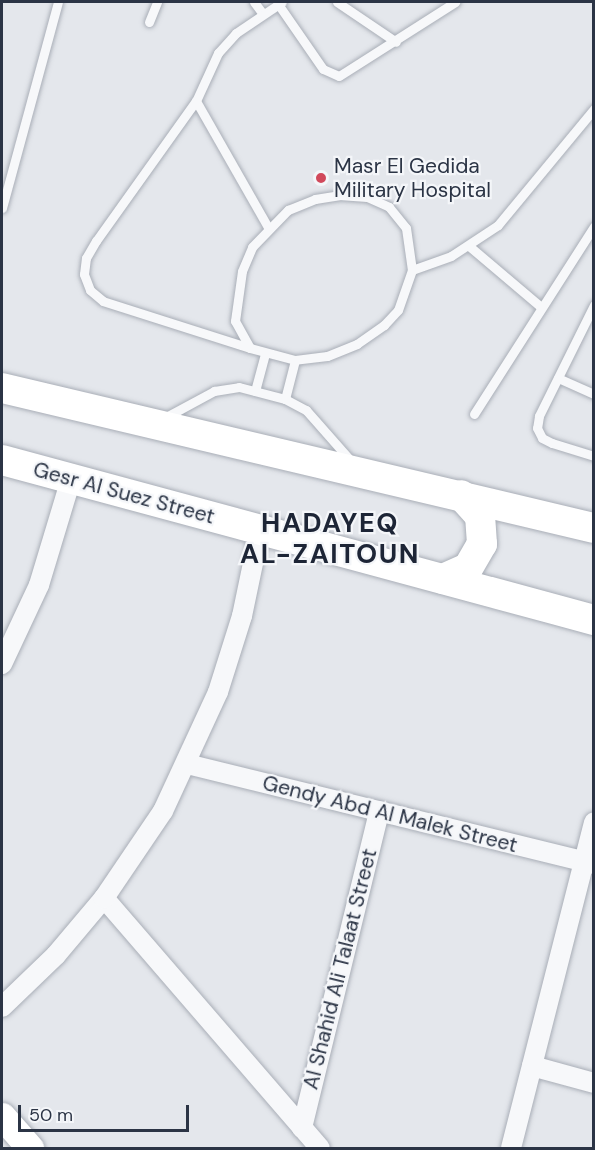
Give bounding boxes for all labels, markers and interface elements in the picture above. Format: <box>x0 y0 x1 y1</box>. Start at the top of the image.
place label: Masr El Gedida Military Hospital <box>334 153 491 203</box>
marker: Masr El Gedida Military Hospital <box>312 169 330 187</box>
street label: Gesr Al Suez Street <box>31 457 217 529</box>
district label: HADAYEQ AL-ZAITOUN <box>240 506 420 569</box>
street label: Gendy Abd Al Malek Street <box>260 770 520 858</box>
street label: Al Shahid Ali Talaat Street <box>298 846 382 1092</box>
scale bar <box>21 1093 192 1131</box>
text: 50 m <box>29 1103 73 1127</box>

